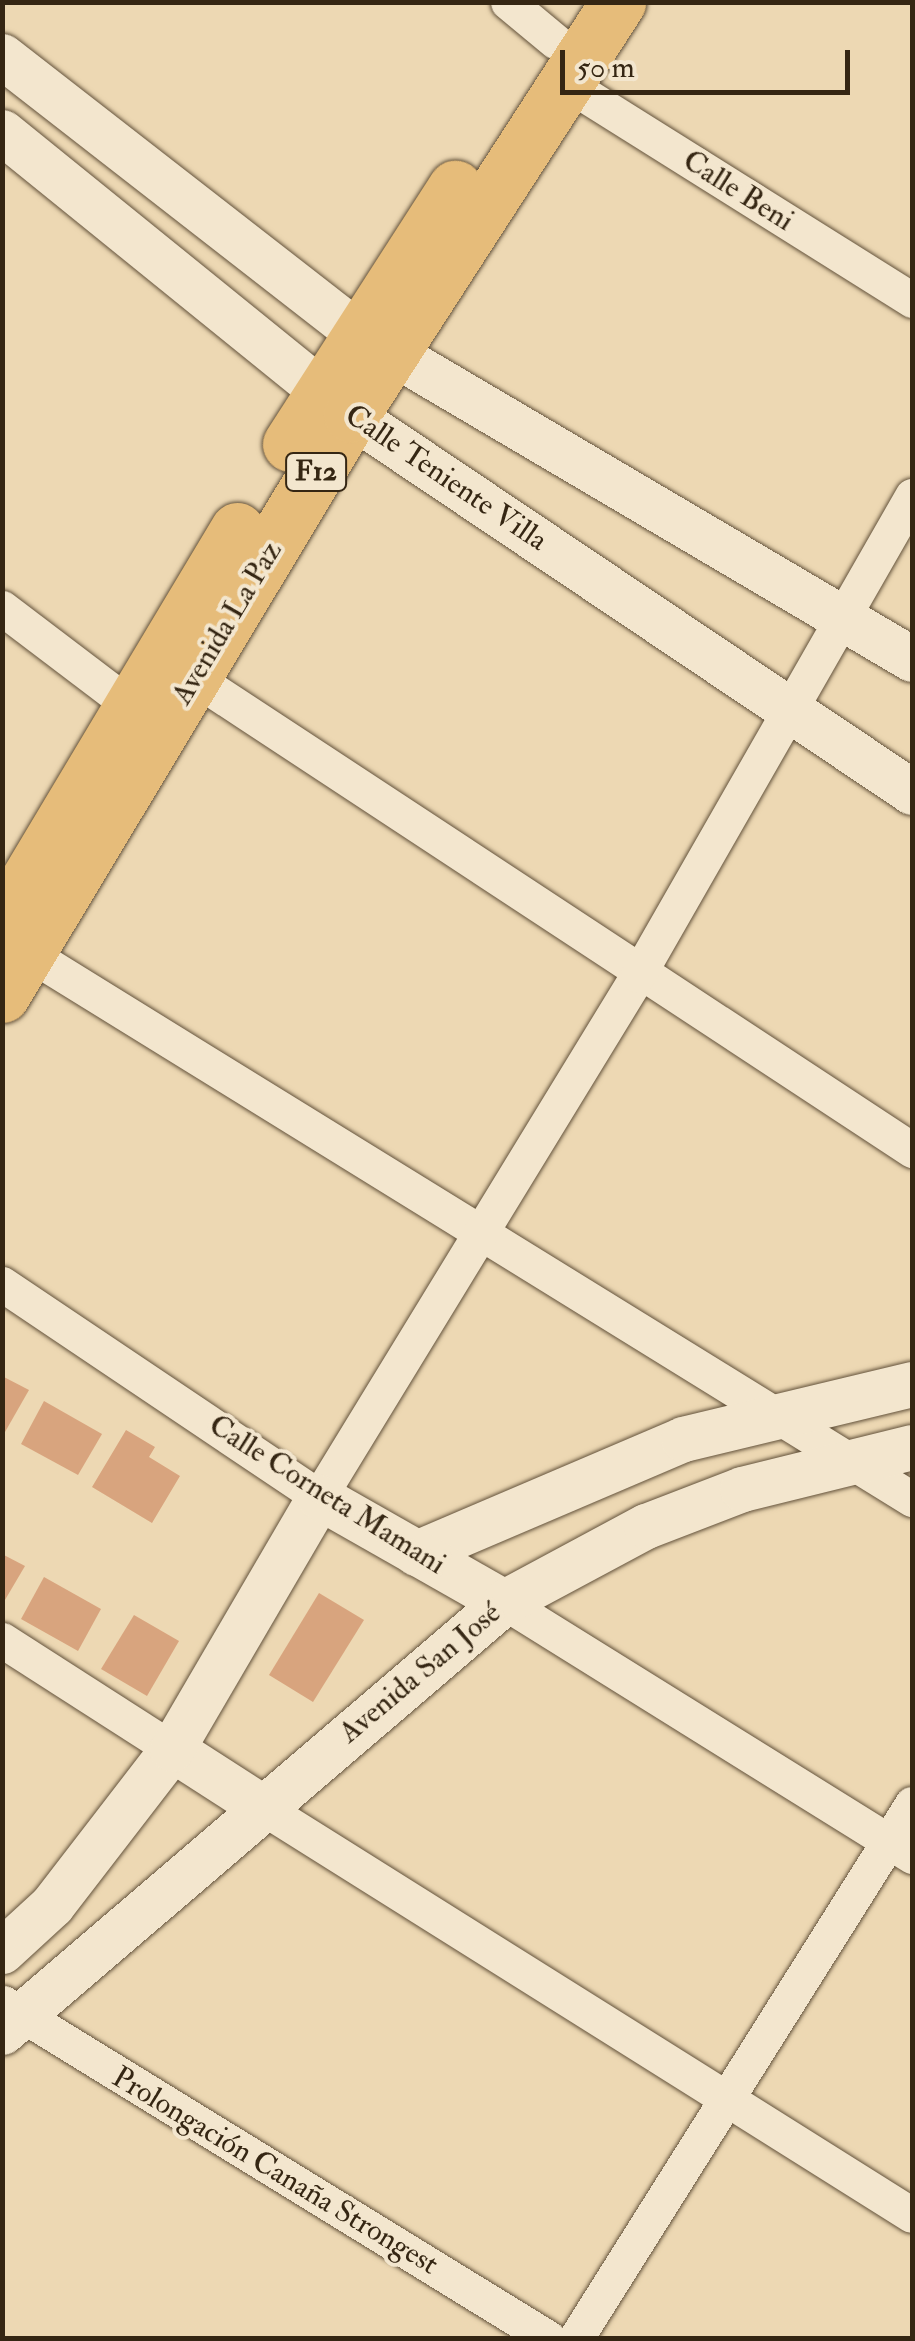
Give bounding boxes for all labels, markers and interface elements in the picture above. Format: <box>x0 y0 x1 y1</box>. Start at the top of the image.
scale bar <box>565 30 855 92</box>
text: 50 m <box>577 49 635 86</box>
street label: Calle Beni <box>676 143 800 239</box>
street label: Calle Teniente Villa <box>338 397 554 559</box>
road number: F12 <box>284 449 348 495</box>
street label: Avenida La Paz <box>164 535 290 711</box>
street label: Calle Corneta Mamani <box>202 1408 452 1582</box>
street label: Avenida San José <box>332 1595 508 1751</box>
street label: Prolongación Canaña Strongest <box>105 2059 445 2283</box>

